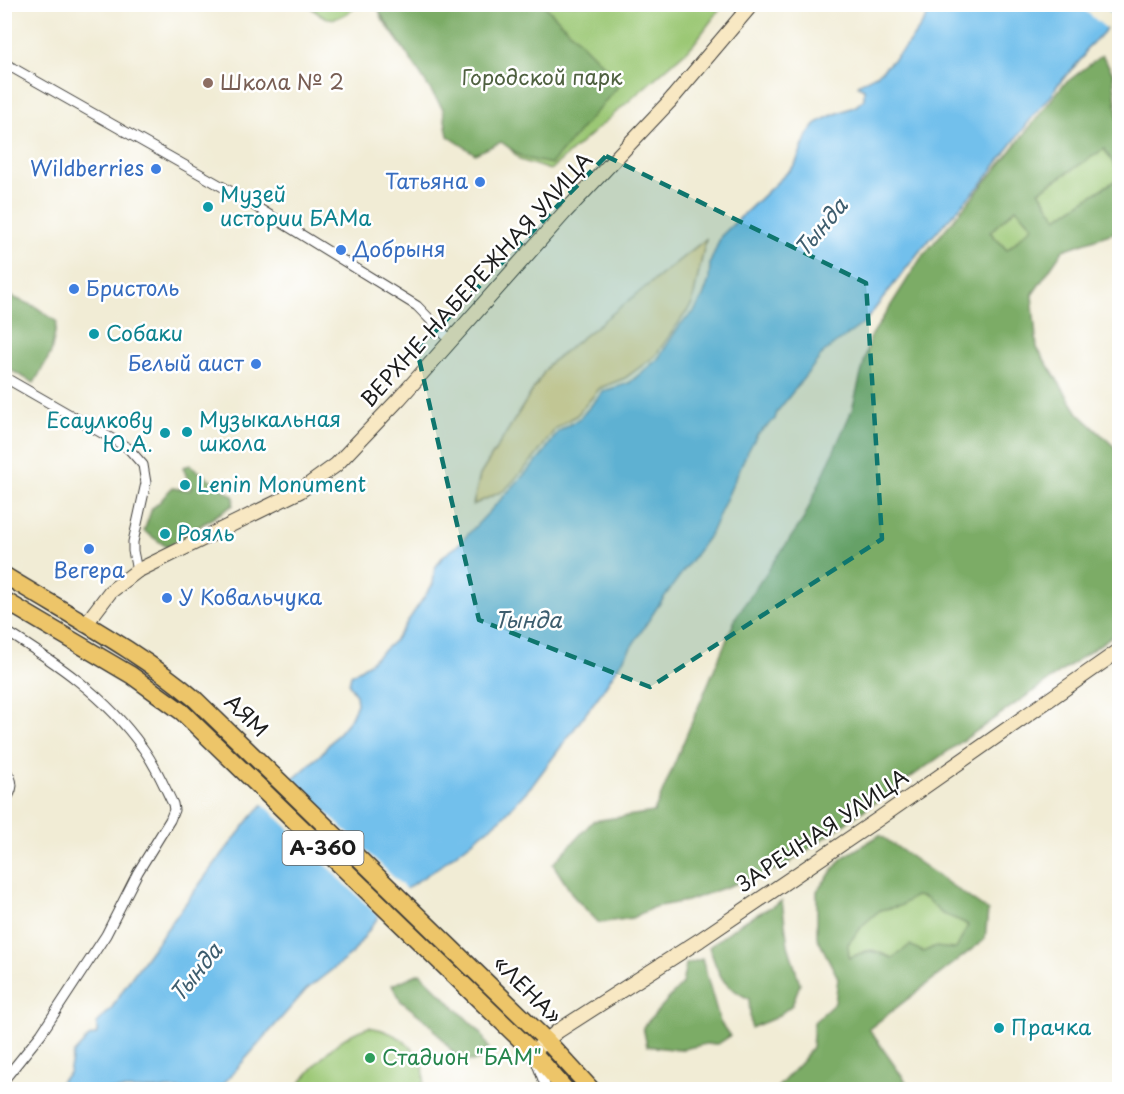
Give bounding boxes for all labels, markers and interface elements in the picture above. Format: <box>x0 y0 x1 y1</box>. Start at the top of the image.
park label: Городской парк <box>461 60 623 92</box>
place label: Школа № 2 <box>220 65 344 97</box>
marker: Школа № 2 <box>201 76 215 90</box>
street label: ВЕРХНЕ-НАБЕРЕЖНАЯ УЛИЦА <box>352 144 599 413</box>
place label: Wildberries <box>30 151 144 183</box>
marker: Wildberries <box>149 162 163 176</box>
place label: Татьяна <box>385 164 468 196</box>
marker: Татьяна <box>473 175 487 189</box>
place label: Музей истории БАМа <box>220 177 371 233</box>
water label: Тында <box>786 189 855 263</box>
marker: Музей истории БАМа <box>201 200 215 214</box>
place label: Добрыня <box>352 232 446 264</box>
marker: Добрыня <box>334 243 348 257</box>
place label: Бристоль <box>86 271 179 303</box>
marker: Бристоль <box>67 282 81 296</box>
place label: Собаки <box>106 316 183 348</box>
marker: Собаки <box>87 327 101 341</box>
place label: Белый аист <box>127 346 245 378</box>
marker: Белый аист <box>249 357 263 371</box>
place label: Музыкальная школа <box>199 402 341 458</box>
place label: Есаулкову Ю.А. <box>46 403 153 459</box>
marker: Музыкальная школа <box>180 425 194 439</box>
marker: Есаулкову Ю.А. <box>158 426 172 440</box>
place label: Lenin Monument <box>197 467 366 499</box>
marker: Lenin Monument <box>178 478 192 492</box>
place label: Рояль <box>177 516 235 548</box>
marker: Рояль <box>158 527 172 541</box>
marker: Вегера <box>82 542 96 556</box>
place label: Вегера <box>53 553 125 585</box>
place label: У Ковальчука <box>179 580 322 612</box>
marker: У Ковальчука <box>160 591 174 605</box>
water label: Тында <box>494 602 563 635</box>
street label: АЯМ <box>218 686 277 744</box>
street label: ЗАРЕЧНАЯ УЛИЦА <box>730 760 914 899</box>
road number: А-360 <box>282 831 364 865</box>
water label: Тында <box>161 933 230 1008</box>
street label: «ЛЕНА» <box>487 947 570 1030</box>
place label: Прачка <box>1011 1010 1092 1042</box>
marker: Прачка <box>992 1021 1006 1035</box>
place label: Стадион "БАМ" <box>382 1040 542 1072</box>
marker: Стадион "БАМ" <box>363 1051 377 1065</box>

